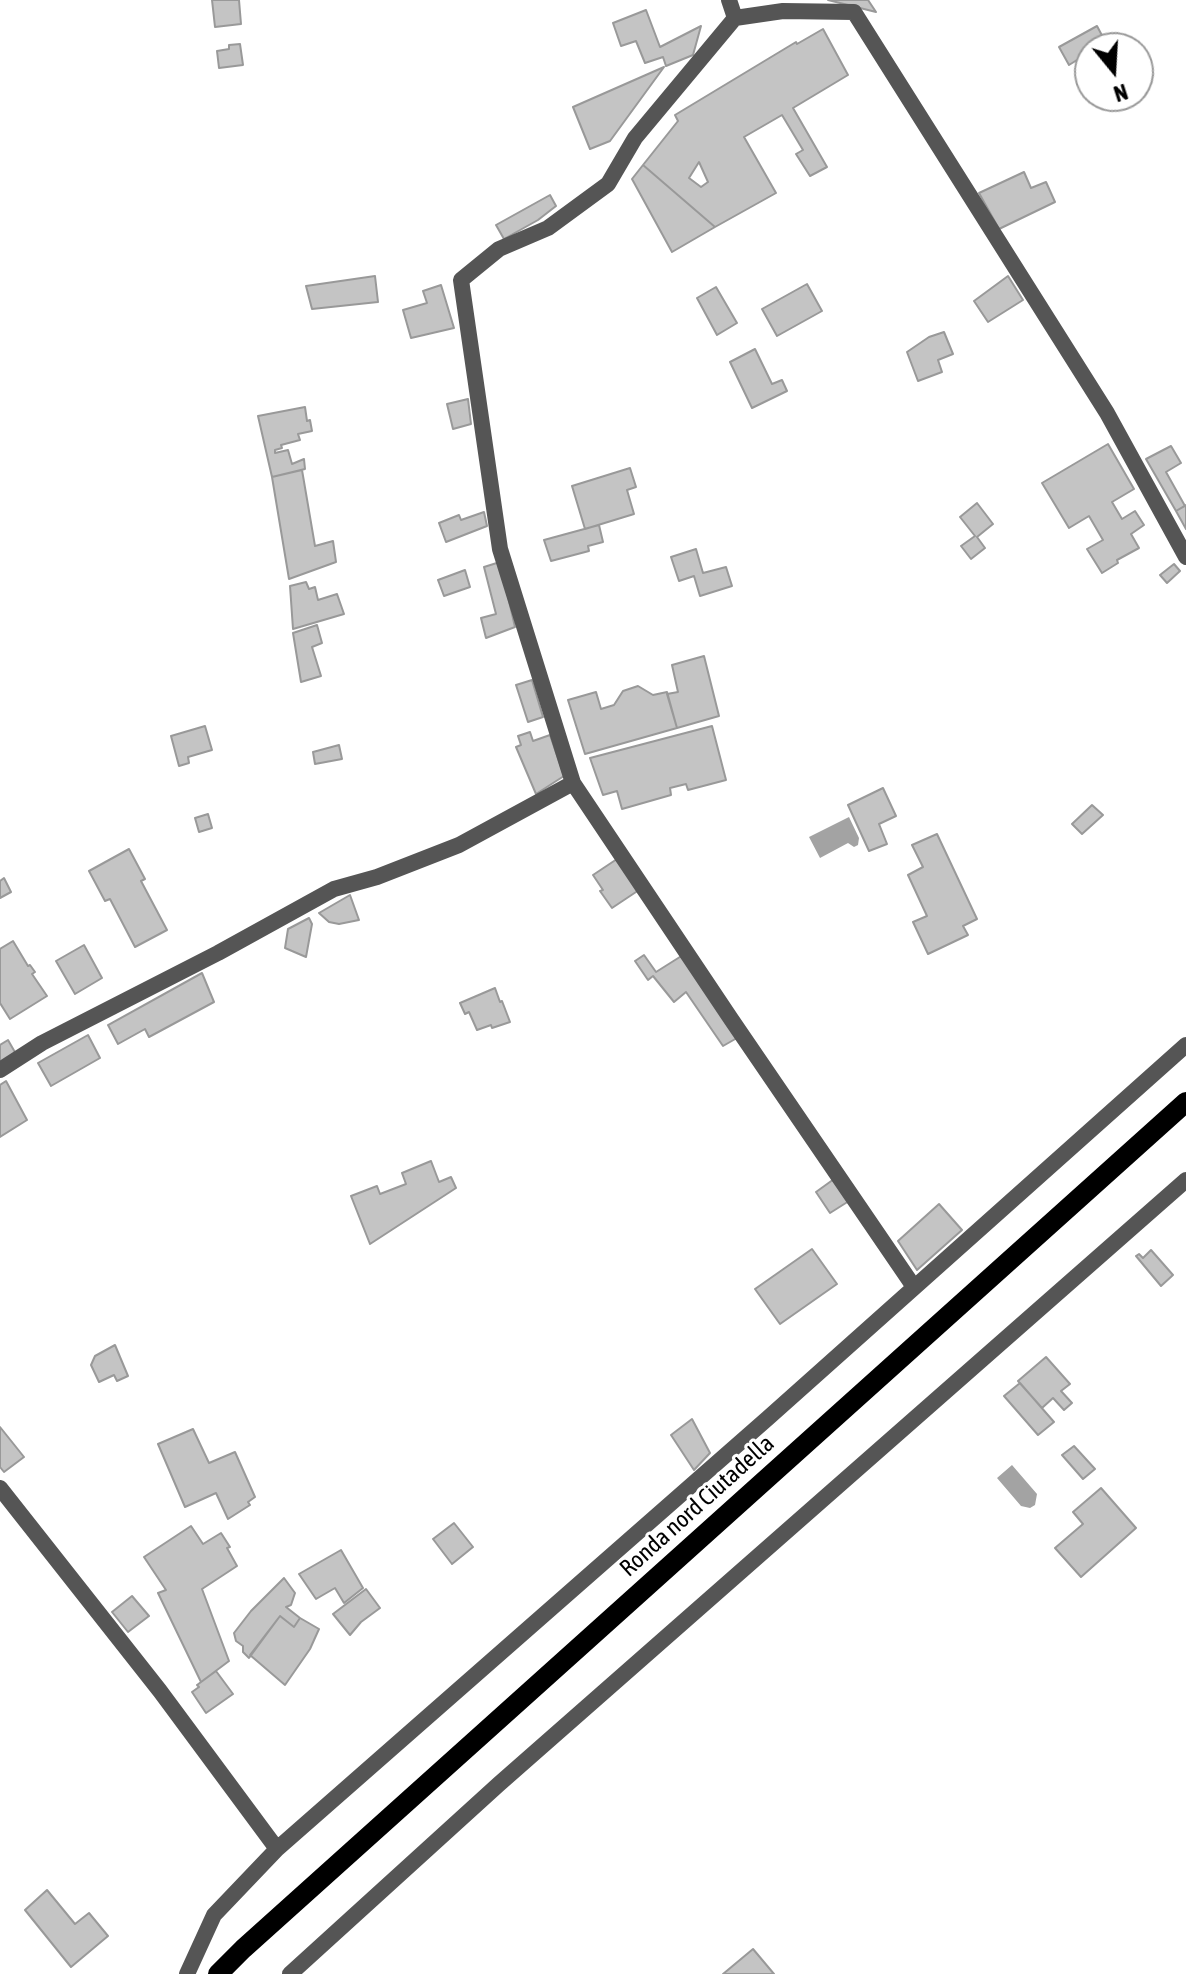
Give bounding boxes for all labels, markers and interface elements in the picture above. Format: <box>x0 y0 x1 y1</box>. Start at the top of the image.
north arrow <box>1074 32 1154 112</box>
text: N <box>1111 79 1131 107</box>
street label: Ronda nord Ciutadella <box>614 1429 780 1583</box>

